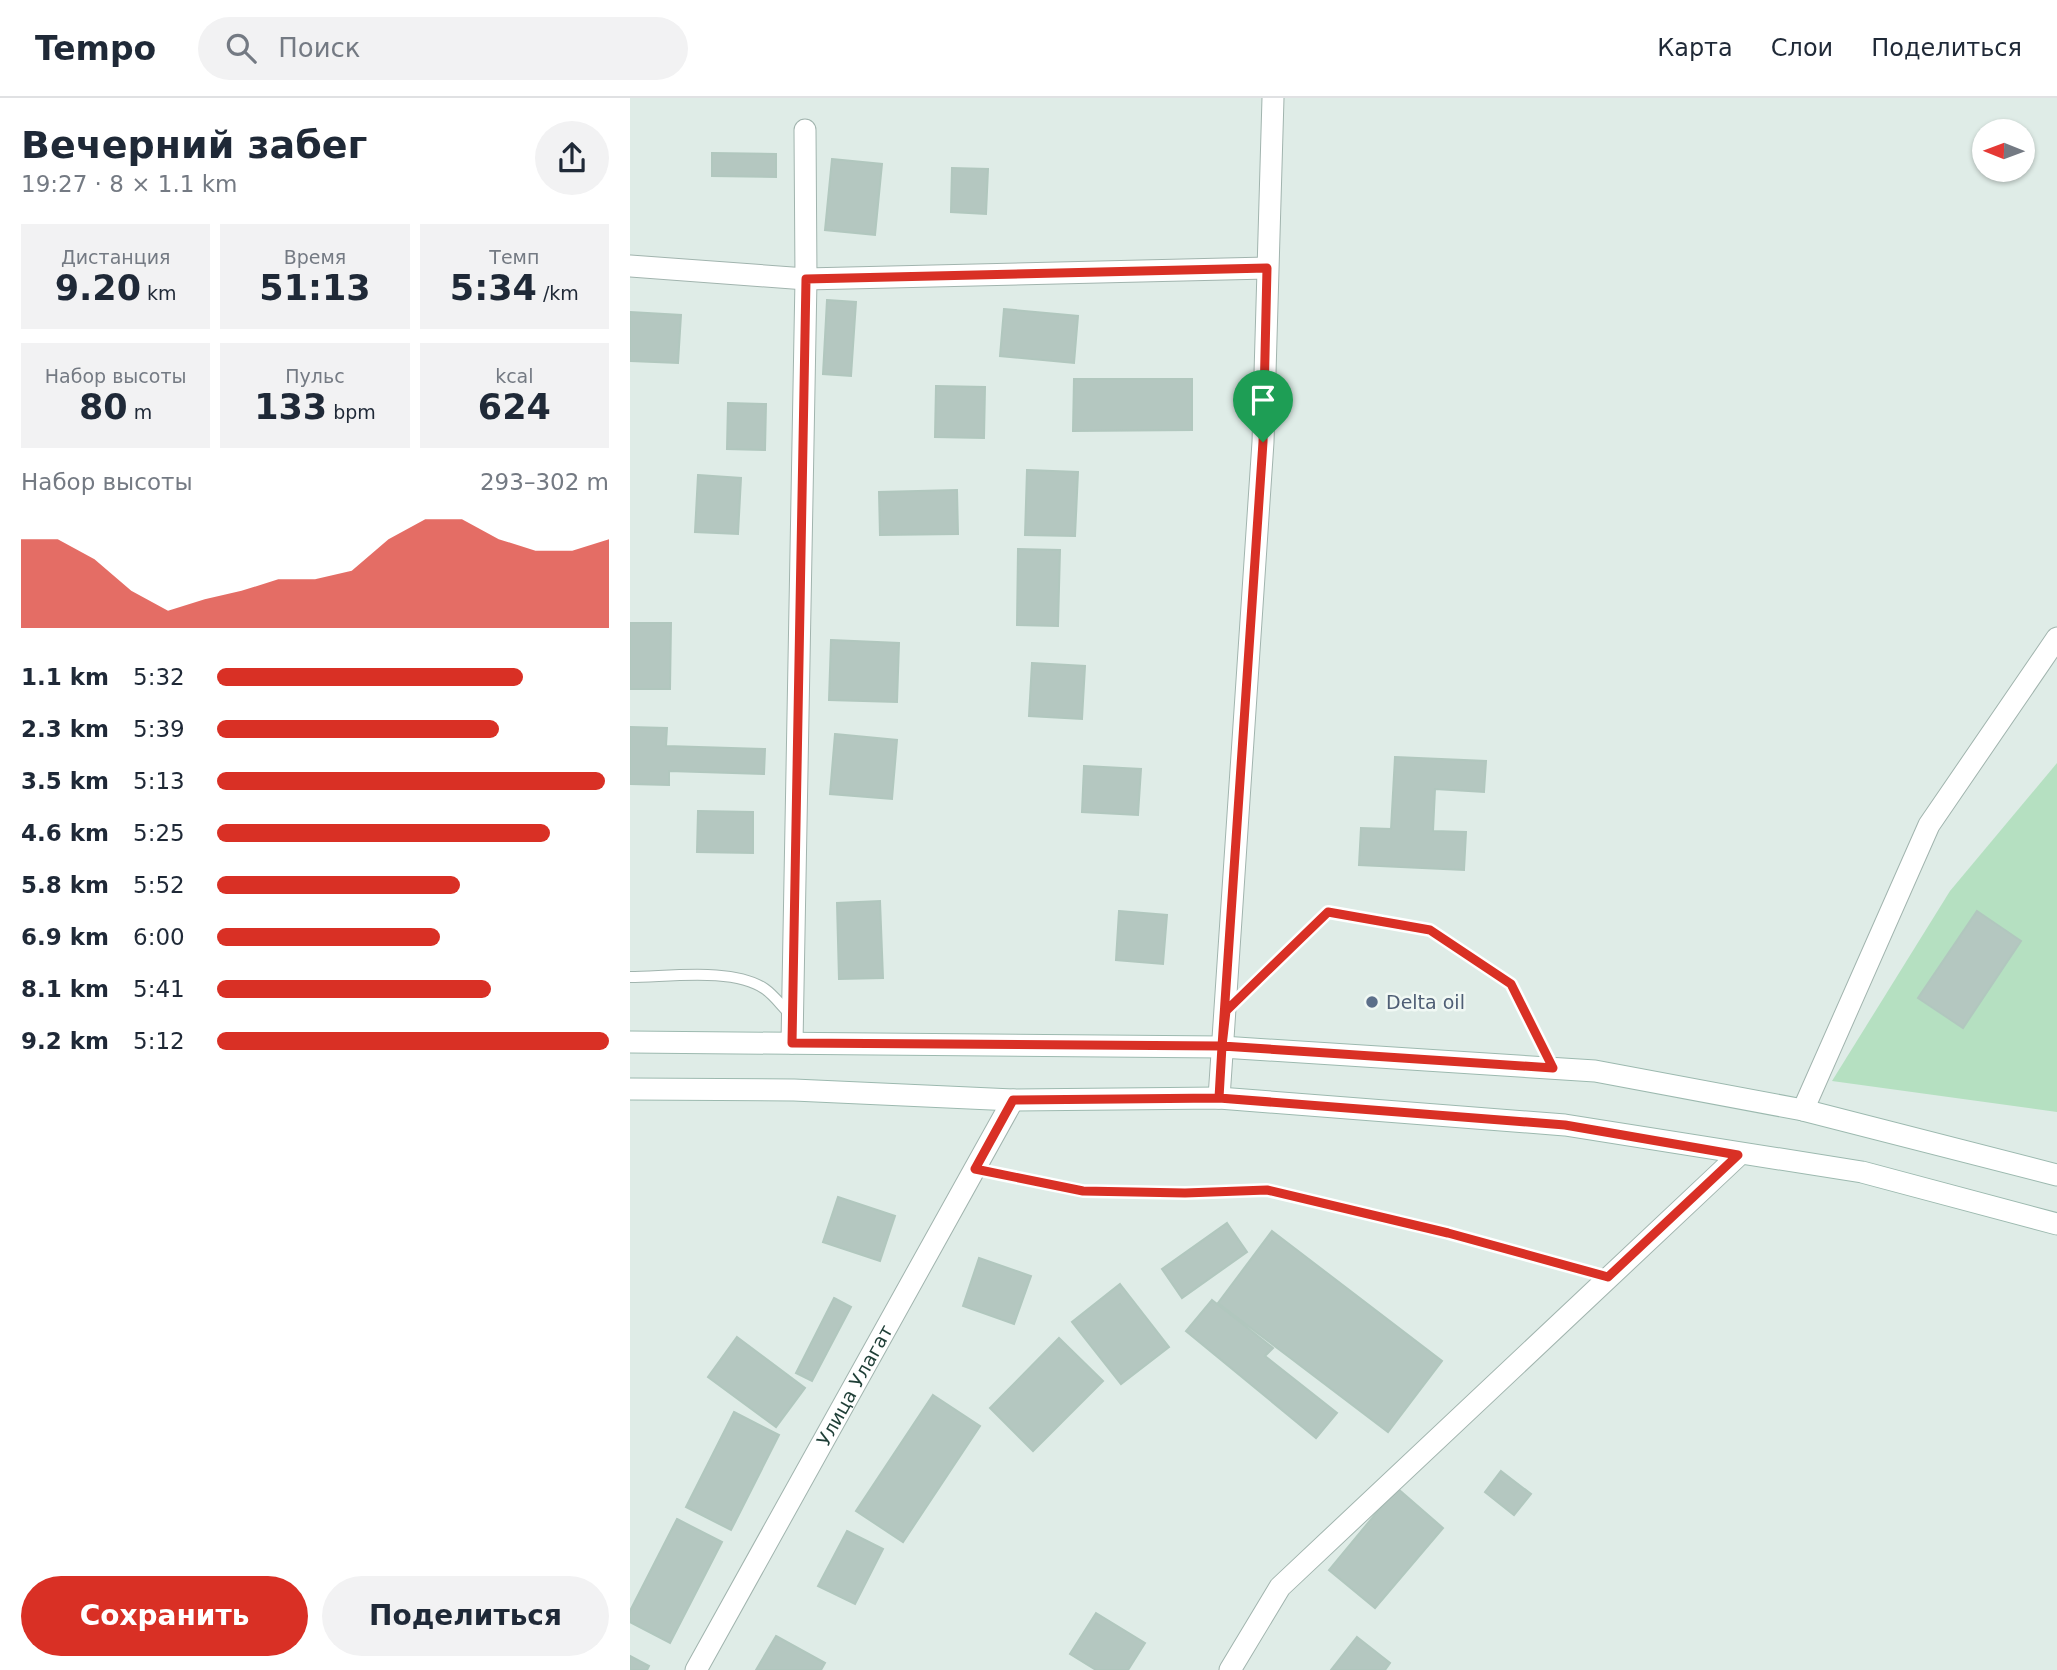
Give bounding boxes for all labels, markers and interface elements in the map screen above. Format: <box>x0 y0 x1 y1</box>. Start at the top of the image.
search box <box>198 17 688 80</box>
text: Tempo <box>35 29 156 68</box>
icon: search <box>222 29 260 67</box>
text: Поиск <box>278 33 361 63</box>
text: Карта <box>1657 34 1733 62</box>
text: Слои <box>1771 34 1833 62</box>
text: Поделиться <box>1871 34 2022 62</box>
north arrow <box>1972 119 2035 182</box>
map controls <box>1972 119 2035 182</box>
button: share <box>535 121 609 195</box>
text: Вечерний забег <box>21 123 367 167</box>
text: 19:27 · 8 × 1.1 km <box>21 171 237 197</box>
text: Дистанция <box>61 246 170 268</box>
text: Время <box>284 246 346 268</box>
text: Темп <box>489 246 539 268</box>
text: 9.20 <box>55 268 141 308</box>
text: 51:13 <box>259 268 371 308</box>
text: 5:34 <box>450 268 537 308</box>
text: km <box>141 282 177 304</box>
text: /km <box>537 282 579 304</box>
text: Набор высоты <box>45 365 187 387</box>
text: Пульс <box>285 365 345 387</box>
text: kcal <box>495 365 534 387</box>
pin <box>1233 370 1293 442</box>
icon: arrive <box>1244 381 1282 419</box>
text: 80 <box>79 387 128 427</box>
text: 133 <box>254 387 327 427</box>
text: 624 <box>478 387 551 427</box>
text: m <box>128 401 152 423</box>
text: bpm <box>327 401 376 423</box>
text: Набор высоты <box>21 469 193 495</box>
text: 293–302 m <box>480 469 609 495</box>
text: 1.1 km <box>21 664 109 690</box>
text: 5:32 <box>133 664 185 690</box>
text: 2.3 km <box>21 716 109 742</box>
text: 5:39 <box>133 716 185 742</box>
text: 3.5 km <box>21 768 109 794</box>
text: 5:13 <box>133 768 185 794</box>
text: 4.6 km <box>21 820 109 846</box>
text: 5:25 <box>133 820 185 846</box>
text: 5.8 km <box>21 872 109 898</box>
text: 5:52 <box>133 872 185 898</box>
text: 6.9 km <box>21 924 109 950</box>
text: 6:00 <box>133 924 185 950</box>
text: 8.1 km <box>21 976 109 1002</box>
text: 5:41 <box>133 976 185 1002</box>
place label: Delta oil <box>1386 991 1465 1013</box>
marker: Delta oil <box>1364 994 1380 1010</box>
text: 9.2 km <box>21 1028 109 1054</box>
text: 5:12 <box>133 1028 185 1054</box>
street label: Улица Улагат <box>812 1321 897 1449</box>
button: Сохранить <box>21 1576 308 1656</box>
button: Поделиться <box>322 1576 609 1656</box>

